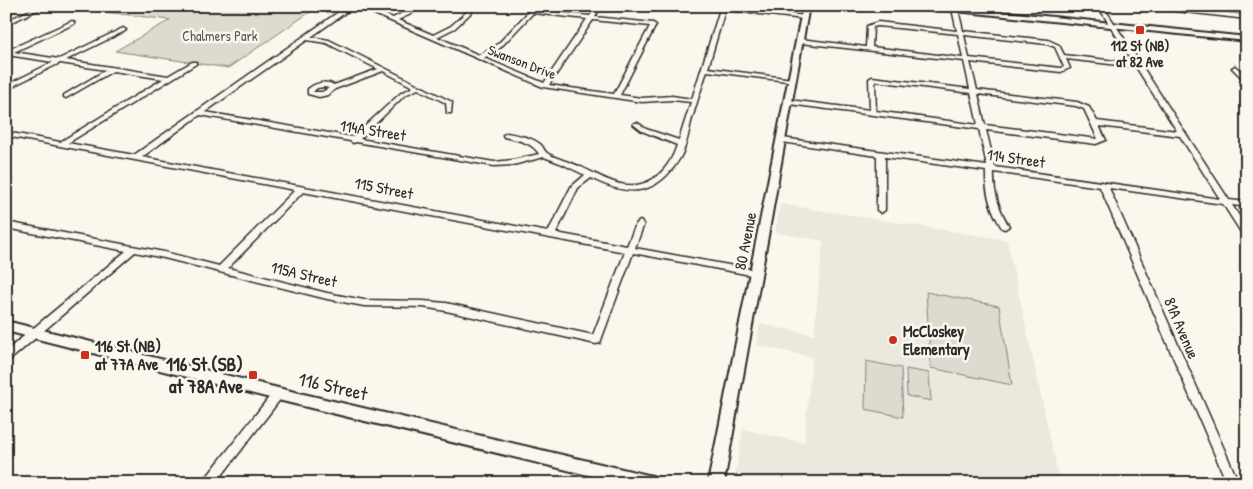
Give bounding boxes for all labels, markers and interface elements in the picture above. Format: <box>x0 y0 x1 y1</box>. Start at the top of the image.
marker: 112 St (NB) at 82 Ave <box>1134 24 1146 36</box>
park label: Chalmers Park <box>182 26 258 45</box>
place label: 112 St (NB) at 82 Ave <box>1111 36 1169 71</box>
street label: Swanson Drive <box>485 40 559 83</box>
street label: 114A Street <box>339 114 408 146</box>
street label: 114 Street <box>985 143 1047 173</box>
street label: 115 Street <box>353 172 416 205</box>
street label: 80 Avenue <box>729 210 761 272</box>
street label: 115A Street <box>269 256 340 292</box>
street label: 81A Avenue <box>1159 294 1205 363</box>
place label: McCloskey Elementary <box>903 320 970 361</box>
marker: McCloskey Elementary <box>887 334 899 346</box>
place label: 116 St (NB) at 77A Ave <box>95 335 161 375</box>
marker: 116 St (NB) at 77A Ave <box>79 349 91 361</box>
place label: 116 St (SB) at 78A Ave <box>166 351 243 399</box>
street label: 116 Street <box>296 365 370 407</box>
marker: 116 St (SB) at 78A Ave <box>247 369 259 381</box>

